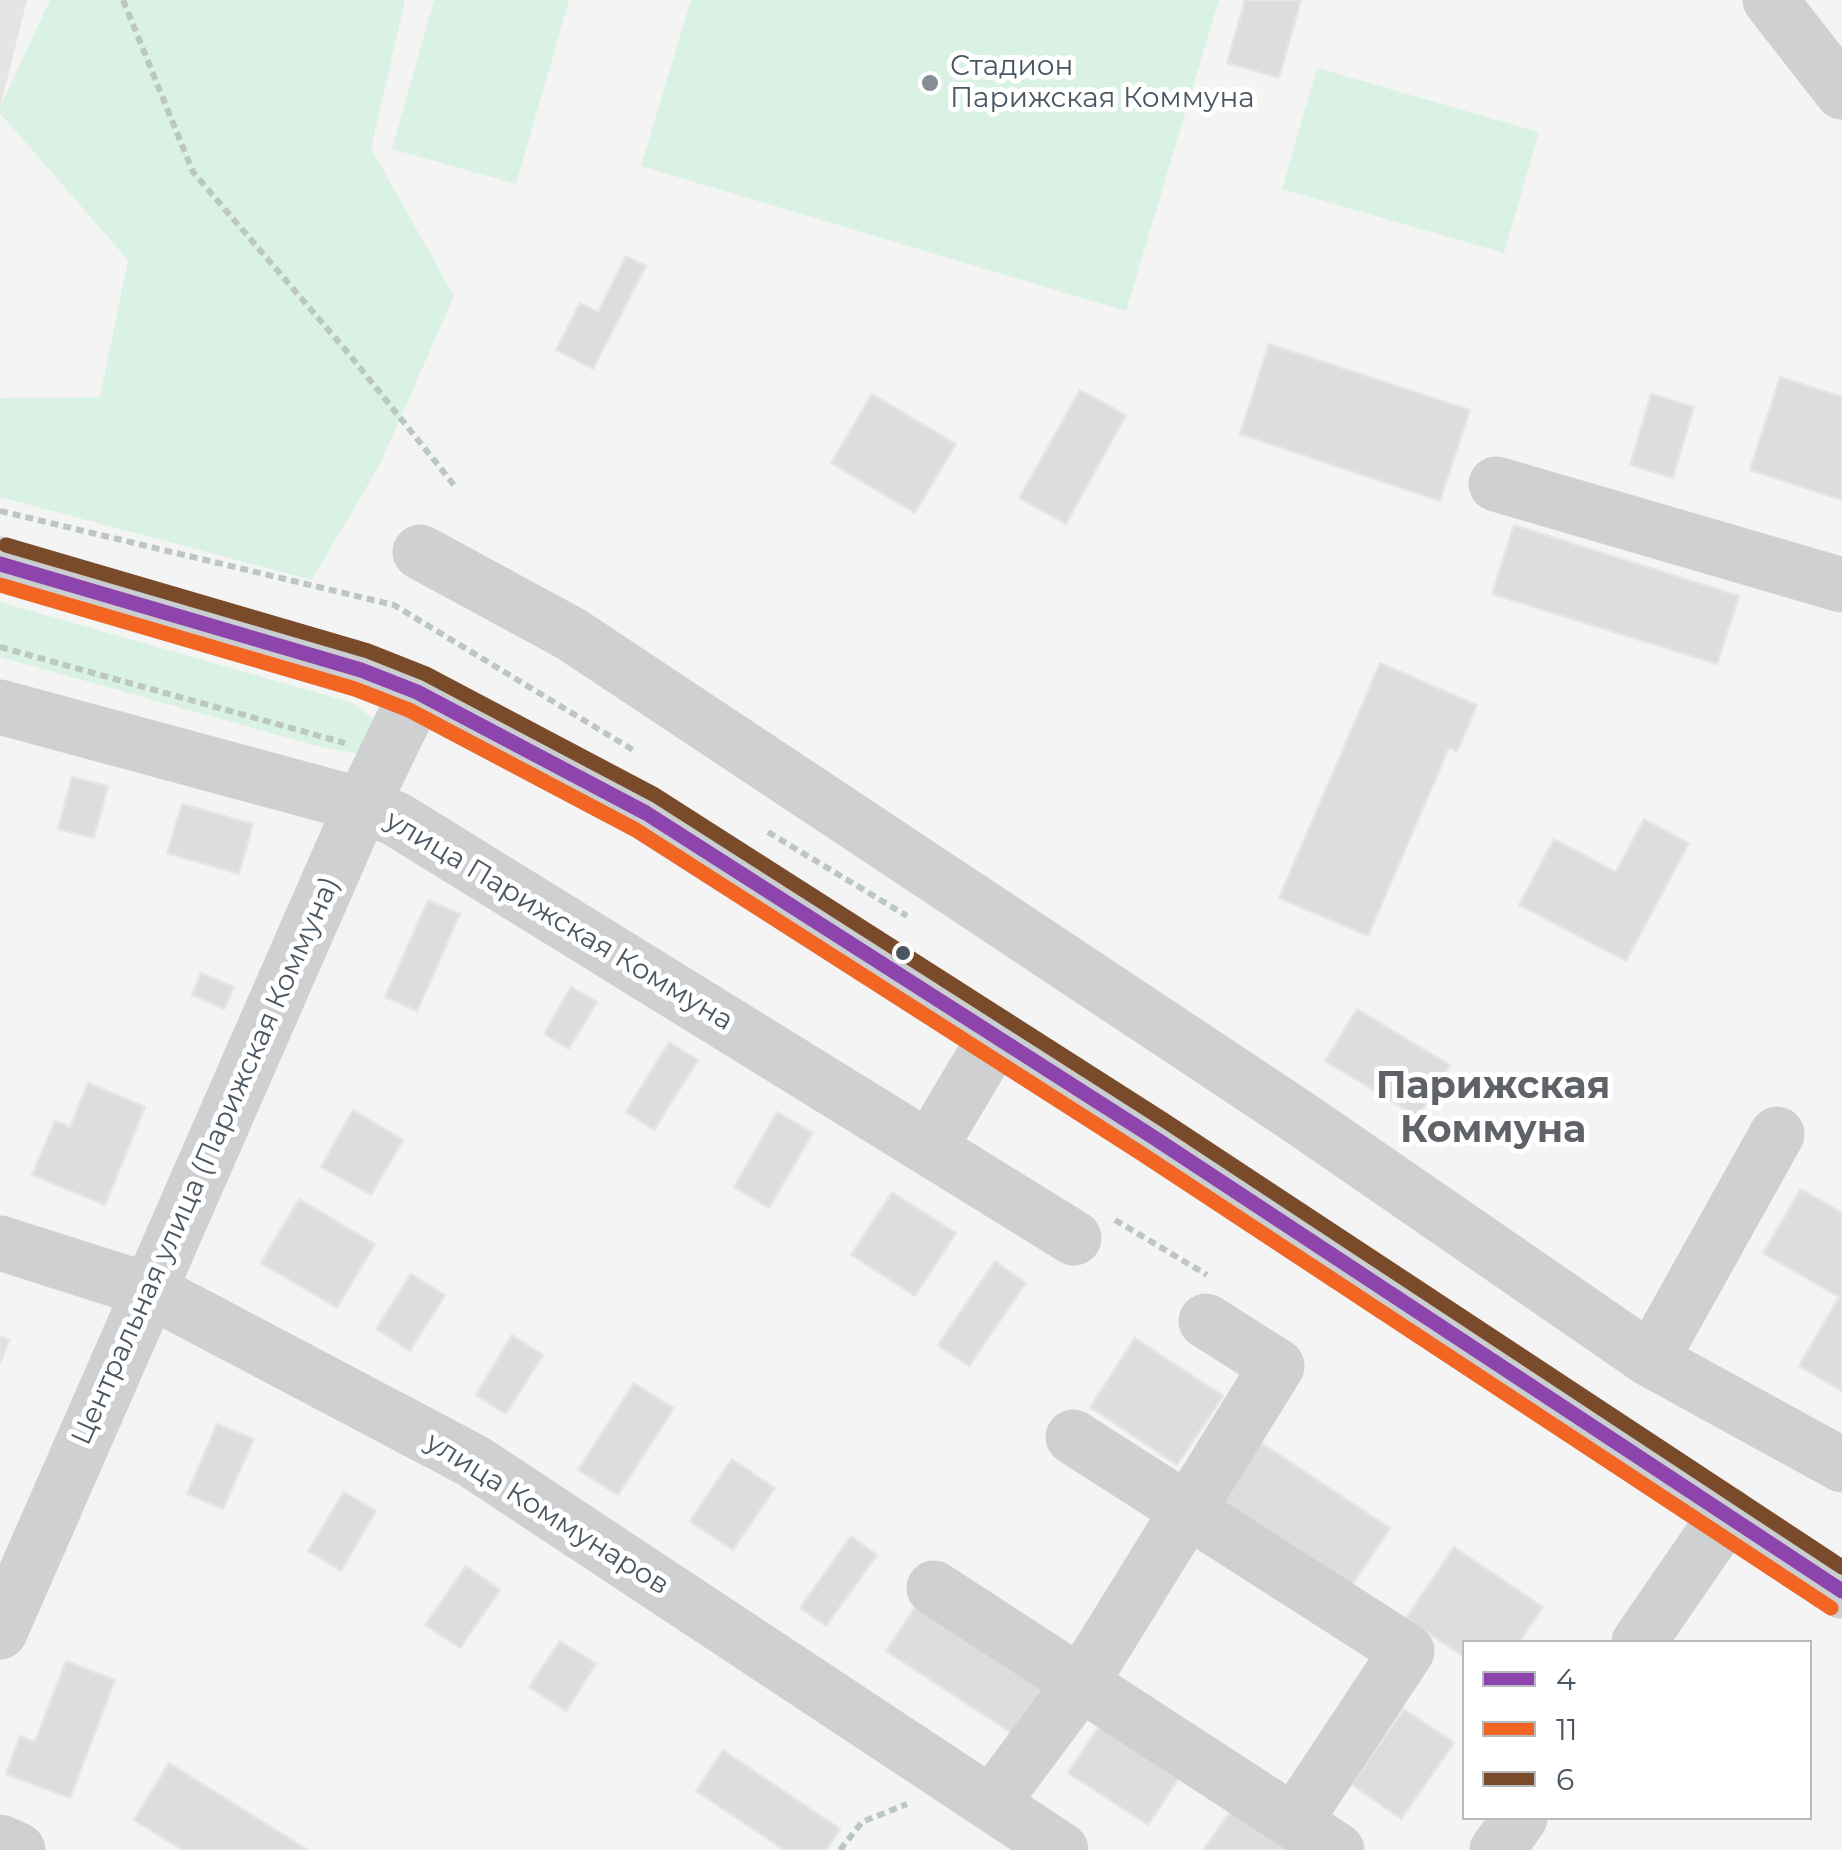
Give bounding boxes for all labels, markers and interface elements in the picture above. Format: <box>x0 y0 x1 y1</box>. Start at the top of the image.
place label: Стадион Парижская Коммуна <box>950 50 1255 116</box>
marker: Стадион Парижская Коммуна <box>919 72 941 94</box>
street label: улица Парижская Коммуна <box>379 804 739 1038</box>
street label: Центральная улица (Парижская Коммуна) <box>65 872 347 1450</box>
unlabelled marker <box>893 943 913 963</box>
district label: Парижская Коммуна <box>1376 1064 1610 1154</box>
street label: улица Коммунаров <box>419 1425 675 1603</box>
legend <box>1462 1640 1812 1820</box>
text: 4 <box>1556 1661 1576 1698</box>
text: 11 <box>1556 1711 1578 1748</box>
text: 6 <box>1556 1761 1574 1798</box>

